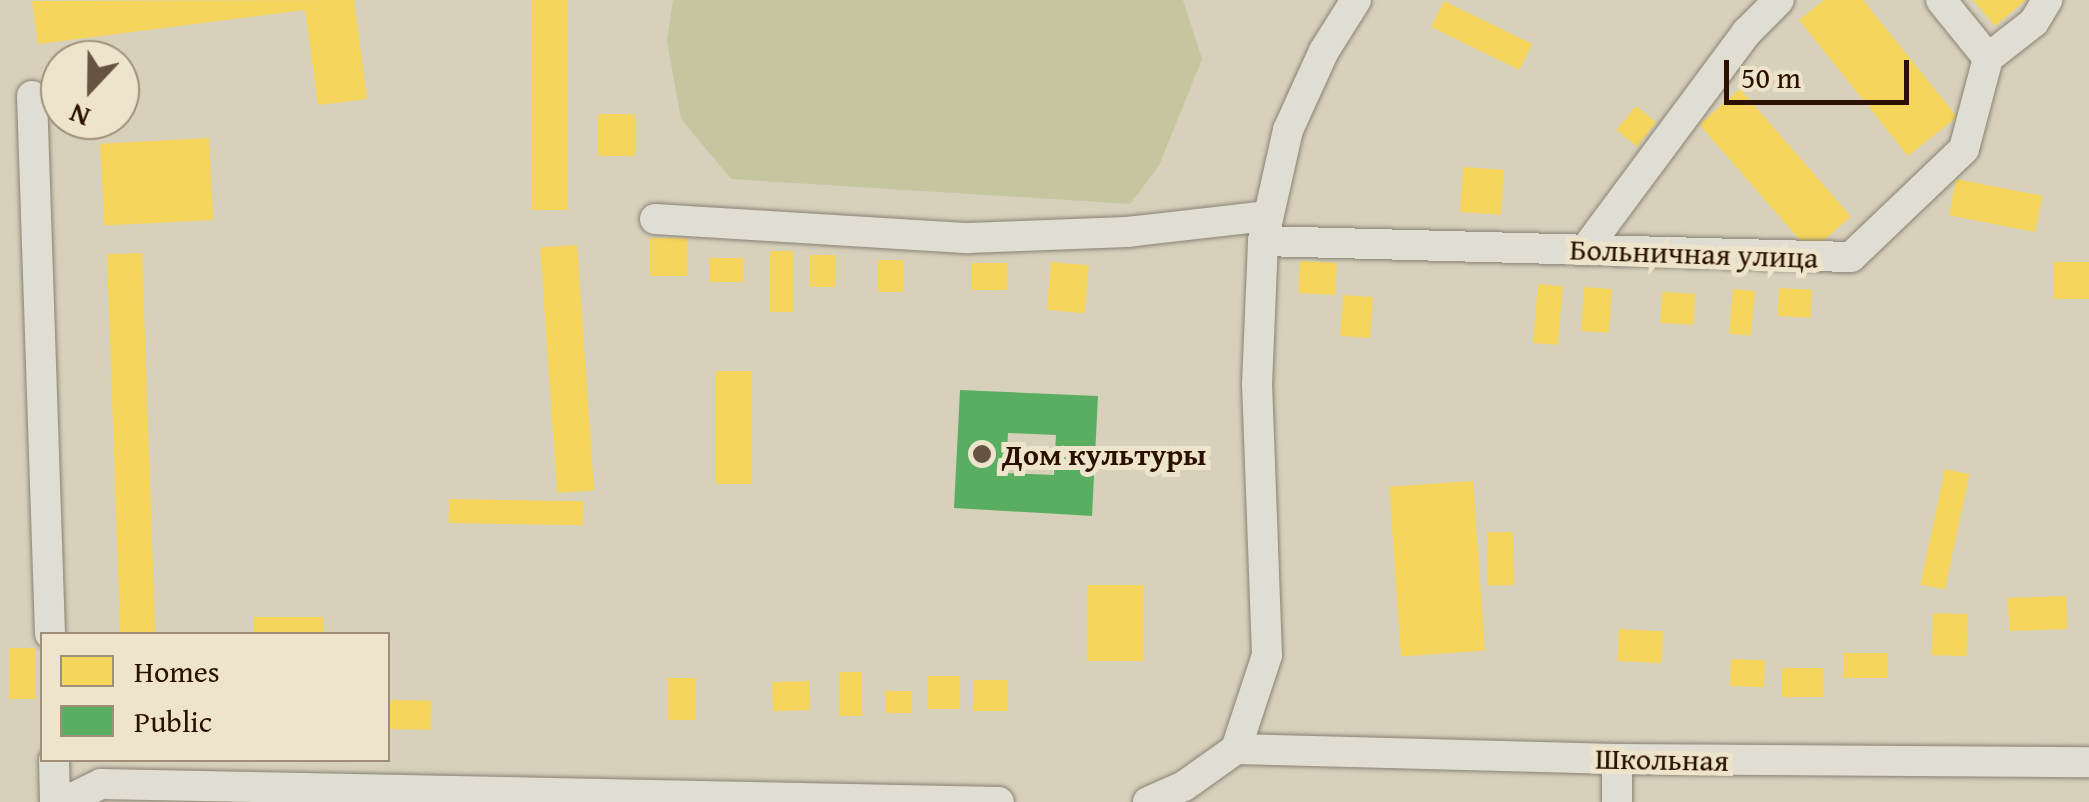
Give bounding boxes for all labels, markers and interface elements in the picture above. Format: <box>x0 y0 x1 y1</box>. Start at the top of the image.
north arrow <box>40 40 140 140</box>
scale bar <box>1729 40 1914 102</box>
text: 50 m <box>1741 55 1801 99</box>
text: N <box>63 94 96 139</box>
street label: Больничная улица <box>1569 231 1819 275</box>
place label: Дом культуры <box>1002 436 1206 472</box>
marker: Дом культуры <box>971 443 993 465</box>
legend <box>40 632 390 762</box>
text: Homes <box>134 649 220 693</box>
text: Public <box>134 699 212 743</box>
street label: Школьная <box>1595 740 1729 778</box>

